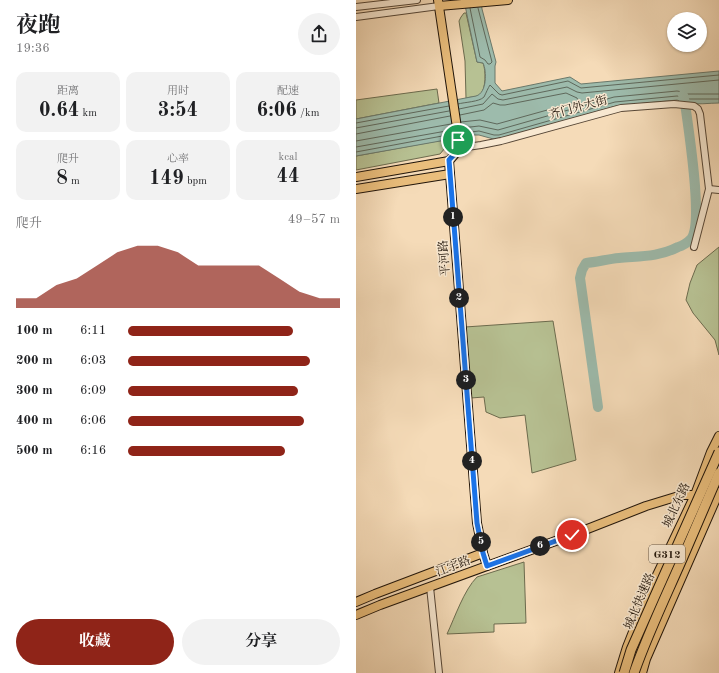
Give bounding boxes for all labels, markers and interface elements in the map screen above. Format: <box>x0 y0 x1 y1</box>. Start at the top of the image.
map controls <box>667 12 707 52</box>
button: layers <box>667 12 707 52</box>
button: share <box>298 13 340 55</box>
text: 夜跑 <box>16 15 60 37</box>
text: 19:36 <box>16 42 50 55</box>
text: 距离 <box>57 86 79 97</box>
text: 用时 <box>167 86 189 97</box>
text: 配速 <box>277 86 299 97</box>
street label: 齐门外大街 <box>547 92 610 122</box>
text: 0.64 <box>39 101 79 121</box>
text: 3:54 <box>158 101 198 121</box>
text: 6:06 <box>257 101 297 121</box>
text: km <box>79 108 97 119</box>
text: /km <box>297 108 319 119</box>
pin <box>441 123 475 157</box>
icon: arrive <box>447 129 469 151</box>
text: kcal <box>279 152 297 163</box>
text: 爬升 <box>57 154 79 165</box>
text: 心率 <box>167 154 189 165</box>
text: 44 <box>276 167 300 187</box>
text: 8 <box>56 169 68 189</box>
text: 149 <box>149 169 184 189</box>
text: m <box>68 176 80 187</box>
text: bpm <box>184 176 207 187</box>
pin: 1 <box>443 207 463 227</box>
text: 1 <box>450 211 456 222</box>
text: 49–57 m <box>288 213 340 226</box>
text: 爬升 <box>16 217 42 230</box>
street label: 平河路 <box>436 240 452 276</box>
pin: 2 <box>449 288 469 308</box>
text: 2 <box>456 292 462 303</box>
text: 100 m <box>16 324 53 337</box>
text: 6:11 <box>80 324 106 337</box>
text: 200 m <box>16 354 53 367</box>
text: 6:03 <box>80 354 106 367</box>
pin: 3 <box>456 370 476 390</box>
text: 3 <box>463 374 469 385</box>
text: 300 m <box>16 384 53 397</box>
text: 6:09 <box>80 384 106 397</box>
text: 400 m <box>16 414 53 427</box>
text: 6:06 <box>80 414 106 427</box>
text: 500 m <box>16 444 53 457</box>
text: 6:16 <box>80 444 106 457</box>
pin: 4 <box>462 451 482 471</box>
text: 4 <box>469 455 475 466</box>
street label: 城北东路 <box>660 480 692 530</box>
pin <box>555 518 589 552</box>
icon: check <box>561 524 583 546</box>
pin: 5 <box>471 532 491 552</box>
text: 5 <box>478 536 484 547</box>
pin: 6 <box>530 536 550 556</box>
text: 6 <box>537 540 543 551</box>
road number: G312 <box>649 545 685 563</box>
street label: 江宇路 <box>434 553 472 579</box>
street label: 城北快速路 <box>621 571 657 631</box>
button: 收藏 <box>16 619 174 665</box>
button: 分享 <box>182 619 340 665</box>

